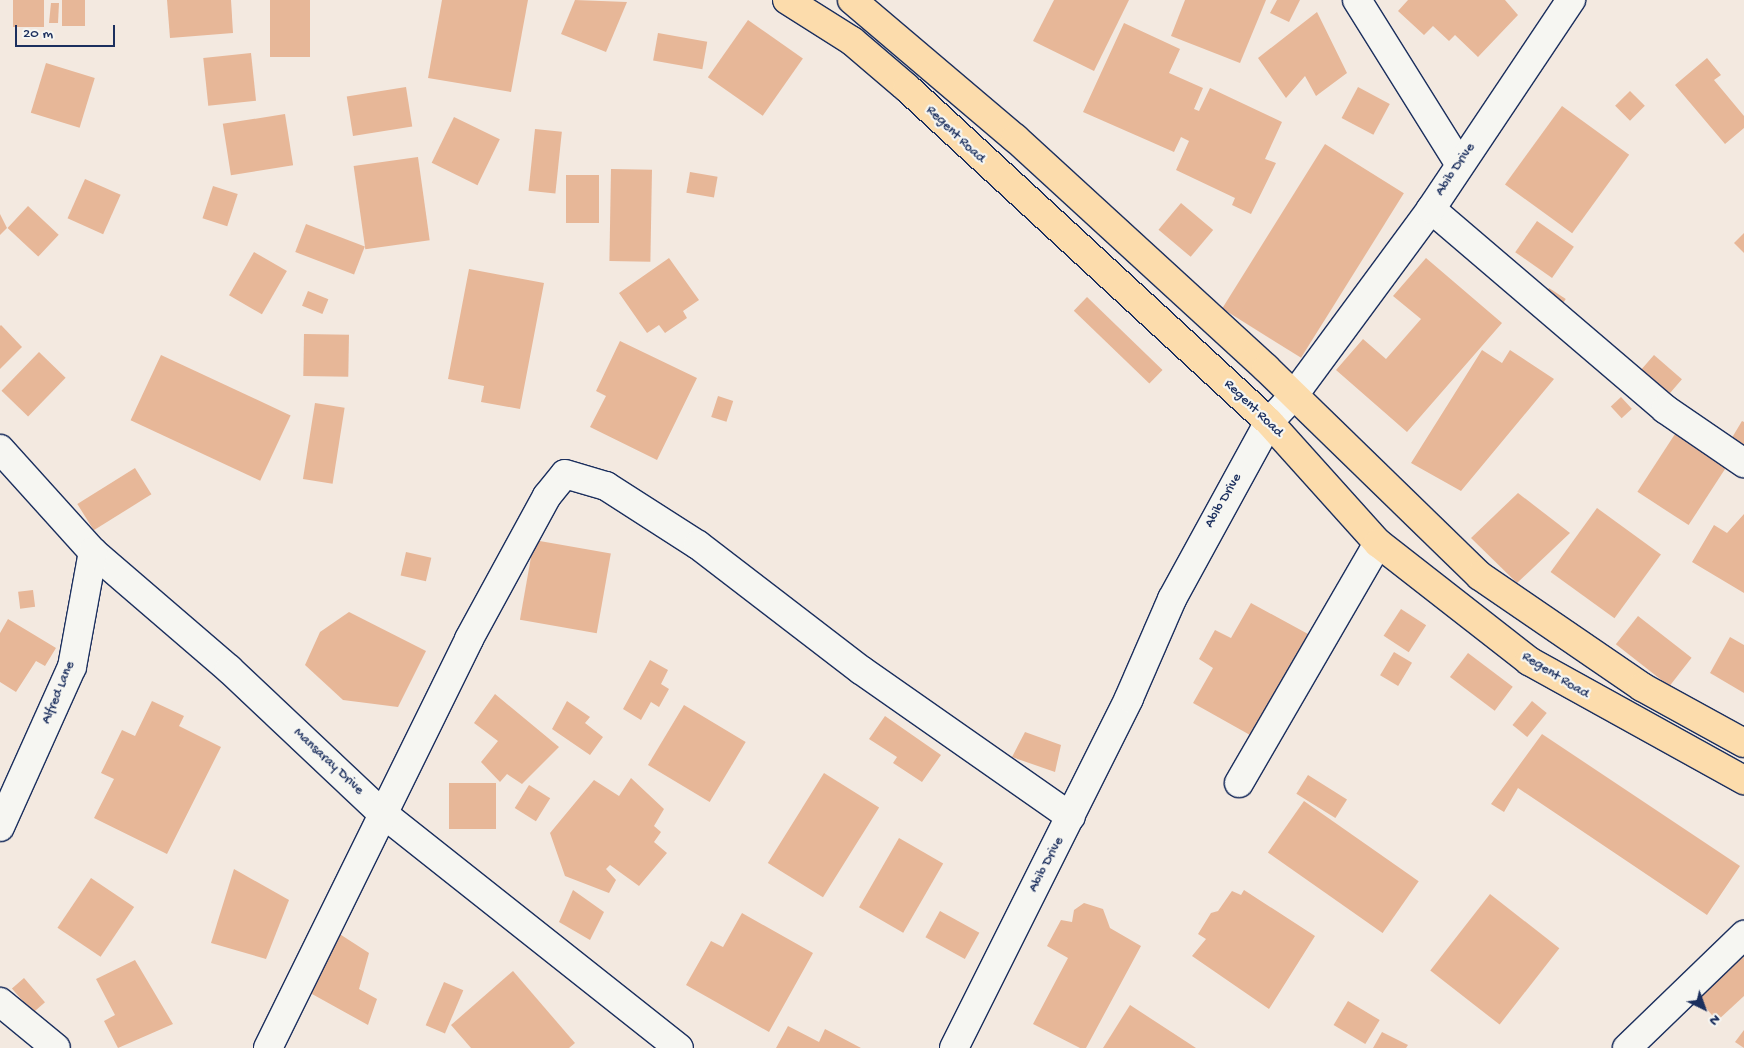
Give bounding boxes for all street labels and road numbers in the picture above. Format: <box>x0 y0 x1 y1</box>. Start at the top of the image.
street label: Regent Road <box>922 103 988 167</box>
street label: Abib Drive <box>1433 140 1479 200</box>
street label: Regent Road <box>1220 377 1286 441</box>
street label: Abib Drive <box>1202 471 1246 531</box>
street label: Regent Road <box>1518 649 1592 703</box>
street label: Alfred Lane <box>39 659 79 727</box>
street label: Mansaray Drive <box>289 725 367 799</box>
street label: Abib Drive <box>1026 834 1068 896</box>

